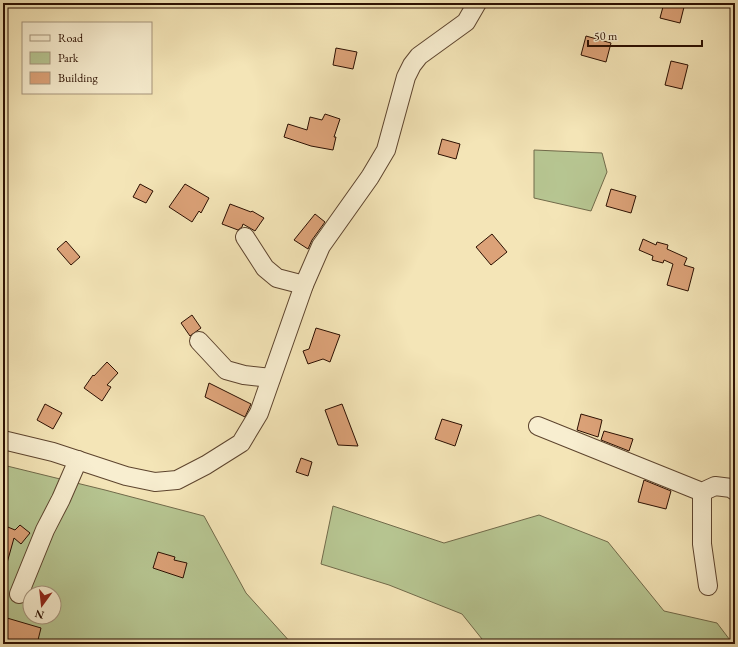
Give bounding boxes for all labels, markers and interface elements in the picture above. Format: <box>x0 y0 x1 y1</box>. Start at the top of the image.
legend <box>22 22 152 94</box>
scale bar <box>588 22 702 48</box>
text: 50 m <box>594 28 618 44</box>
text: Road <box>58 30 84 46</box>
text: Park <box>58 50 79 66</box>
text: Building <box>58 70 99 86</box>
north arrow <box>22 585 62 625</box>
text: N <box>33 607 46 623</box>

